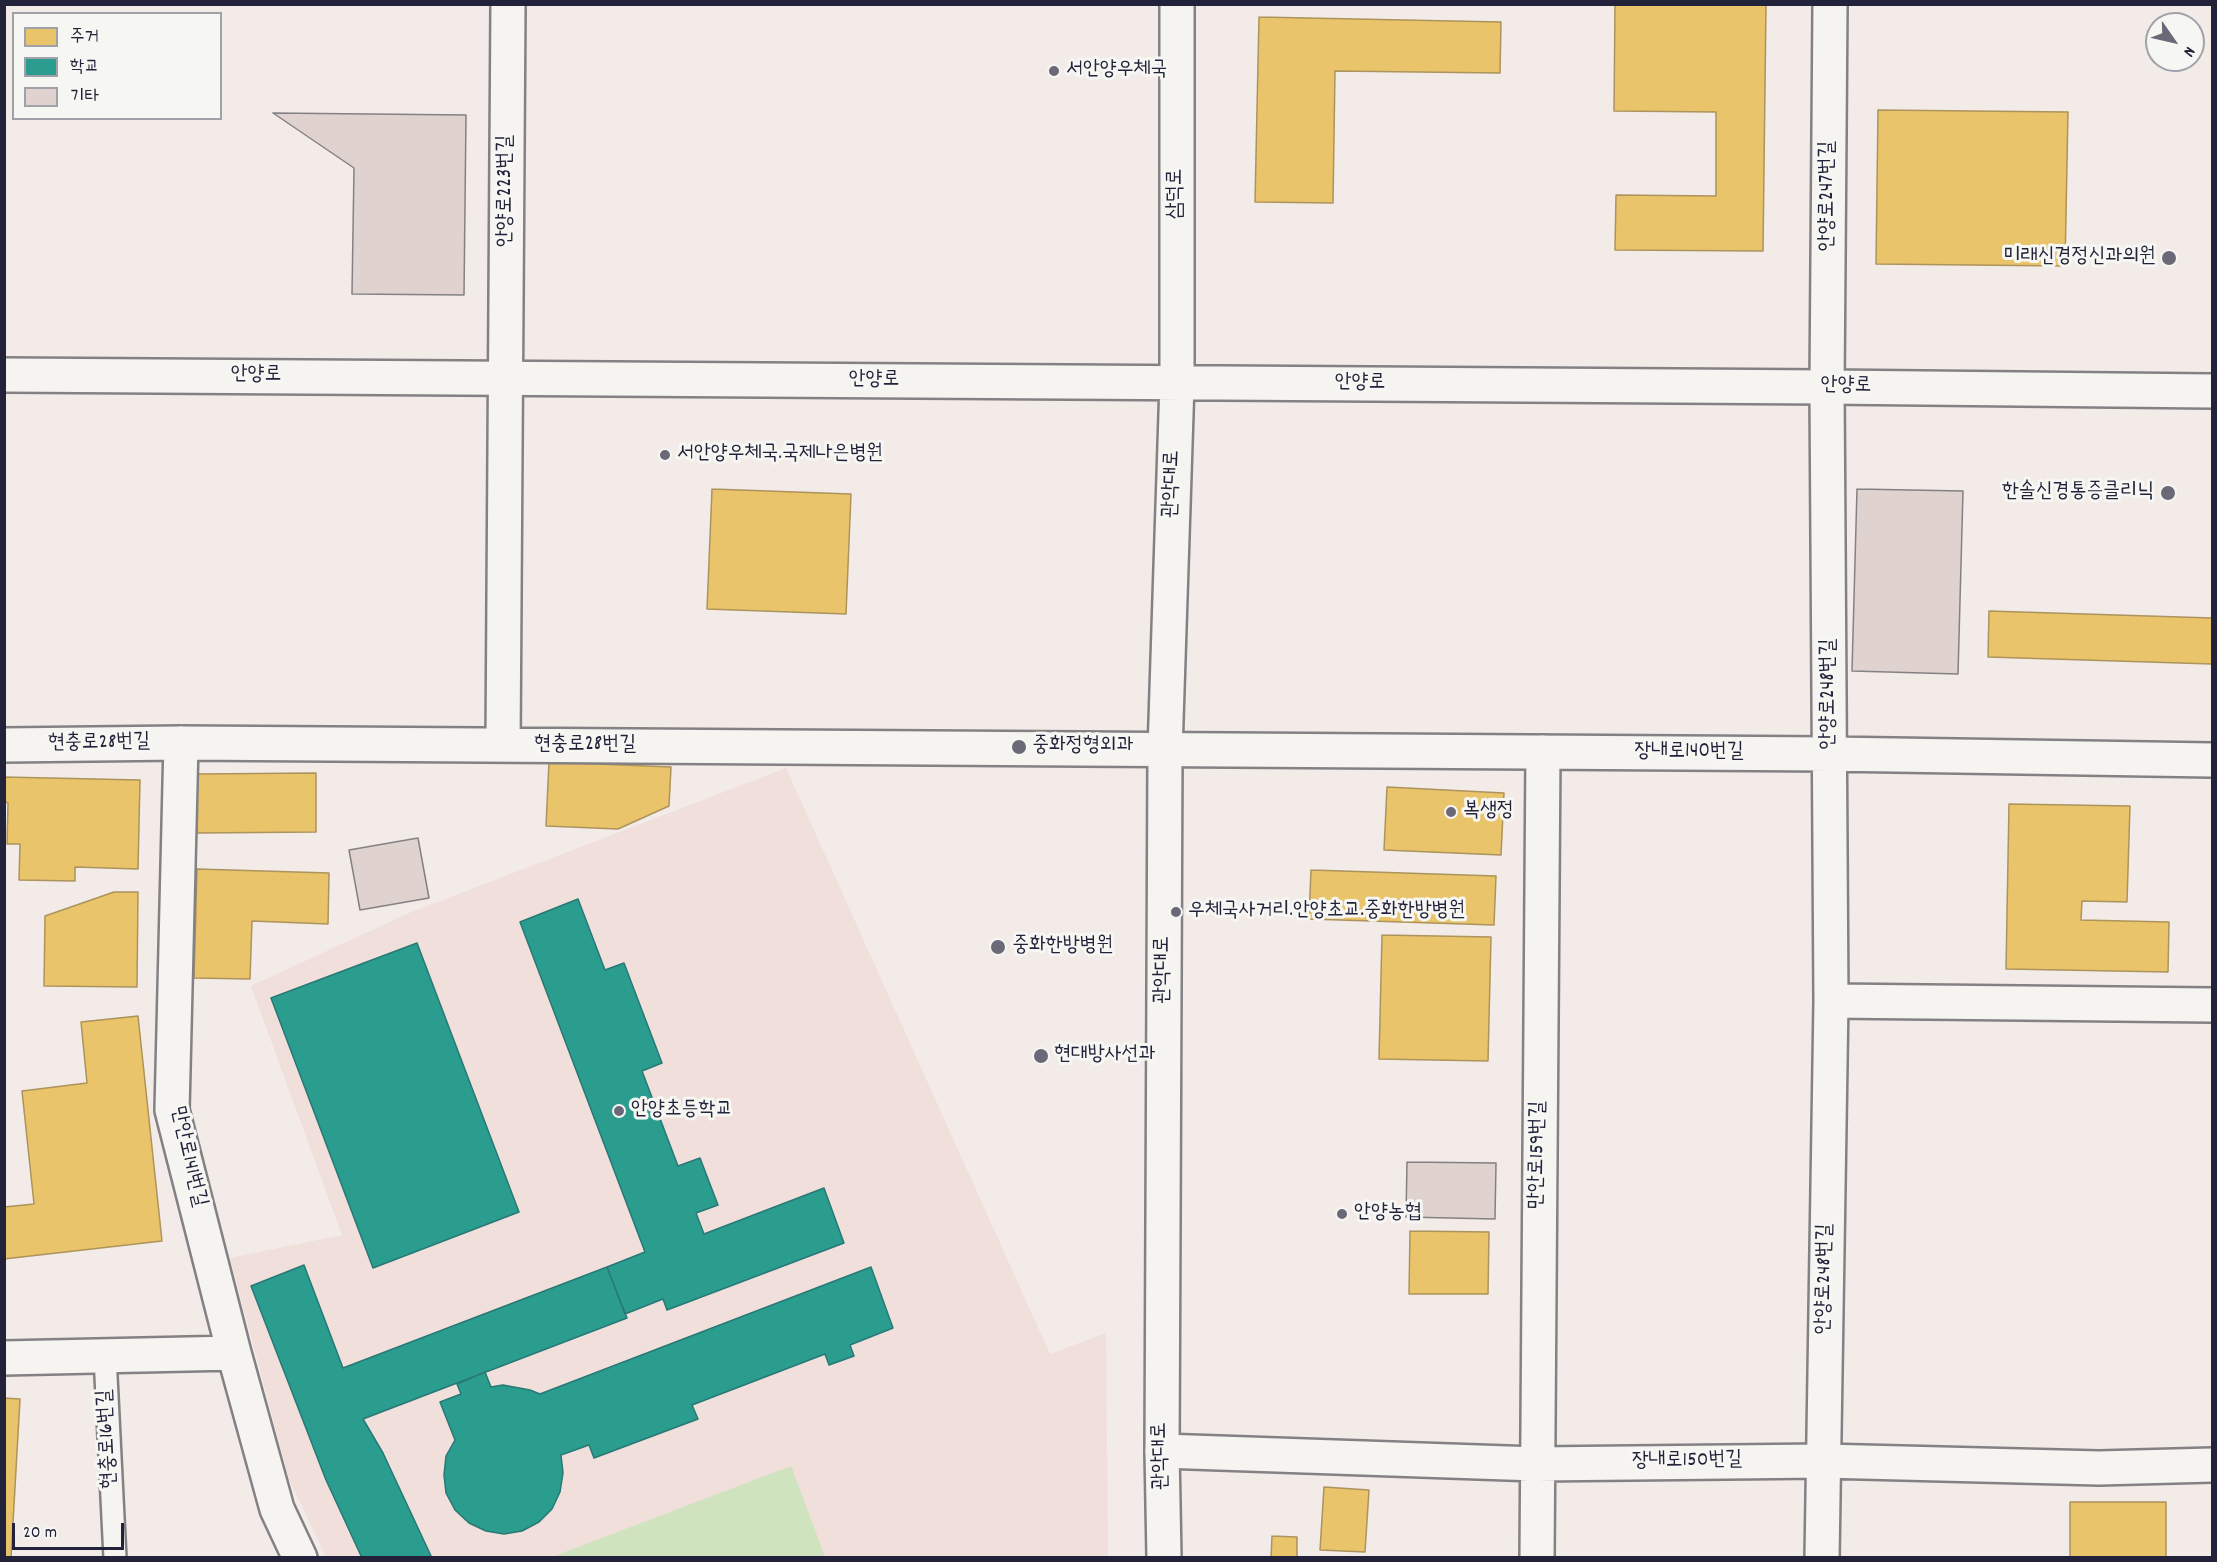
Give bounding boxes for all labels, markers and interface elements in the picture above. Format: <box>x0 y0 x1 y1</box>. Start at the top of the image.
legend <box>12 12 222 120</box>
north arrow <box>2145 12 2205 72</box>
text: 주거 <box>70 25 99 50</box>
text: N <box>2177 42 2200 61</box>
text: 학교 <box>70 55 99 80</box>
place label: 서안양우체국 <box>1066 58 1167 84</box>
marker: 서안양우체국 <box>1047 64 1061 78</box>
text: 기타 <box>70 85 99 110</box>
street label: 안양로223번길 <box>494 135 520 247</box>
street label: 안양로247번길 <box>1816 141 1842 251</box>
street label: 삼덕로 <box>1164 169 1190 219</box>
place label: 미래신경정신과의원 <box>2004 245 2156 271</box>
marker: 미래신경정신과의원 <box>2160 249 2178 267</box>
street label: 안양로 <box>231 363 281 389</box>
street label: 안양로 <box>849 368 899 394</box>
street label: 안양로 <box>1335 371 1385 397</box>
street label: 안양로 <box>1820 374 1872 400</box>
place label: 서안양우체국.국제나은병원 <box>677 442 883 468</box>
marker: 서안양우체국.국제나은병원 <box>658 448 672 462</box>
street label: 관악대로 <box>1159 450 1187 518</box>
place label: 한솔신경통증클리닉 <box>2002 480 2154 506</box>
marker: 한솔신경통증클리닉 <box>2159 484 2177 502</box>
street label: 안양로248번길 <box>1817 639 1843 749</box>
street label: 현충로28번길 <box>48 731 150 757</box>
street label: 현충로28번길 <box>534 733 636 759</box>
place label: 중화정형외과 <box>1032 734 1133 760</box>
marker: 중화정형외과 <box>1010 738 1028 756</box>
street label: 장내로140번길 <box>1634 740 1744 766</box>
place label: 복생정 <box>1463 799 1514 825</box>
marker: 복생정 <box>1444 805 1458 819</box>
place label: 우체국사거리.안양초교.중화한방병원 <box>1188 899 1465 925</box>
marker: 우체국사거리.안양초교.중화한방병원 <box>1169 905 1183 919</box>
place label: 중화한방병원 <box>1012 934 1113 960</box>
street label: 관악대로 <box>1151 936 1177 1004</box>
marker: 중화한방병원 <box>989 938 1007 956</box>
place label: 현대방사선과 <box>1054 1043 1155 1069</box>
marker: 현대방사선과 <box>1032 1047 1050 1065</box>
place label: 안양초등학교 <box>631 1098 732 1124</box>
street label: 만안로159번길 <box>1525 1101 1553 1209</box>
street label: 만안로141번길 <box>163 1104 211 1210</box>
marker: 안양초등학교 <box>612 1104 626 1118</box>
place label: 안양농협 <box>1354 1201 1422 1227</box>
marker: 안양농협 <box>1335 1207 1349 1221</box>
street label: 안양로248번길 <box>1812 1223 1840 1335</box>
street label: 현충로16번길 <box>94 1389 124 1489</box>
street label: 관악대로 <box>1149 1422 1175 1490</box>
street label: 장내로150번길 <box>1632 1448 1742 1476</box>
scale bar <box>15 1511 128 1549</box>
text: 20 m <box>23 1521 57 1546</box>

